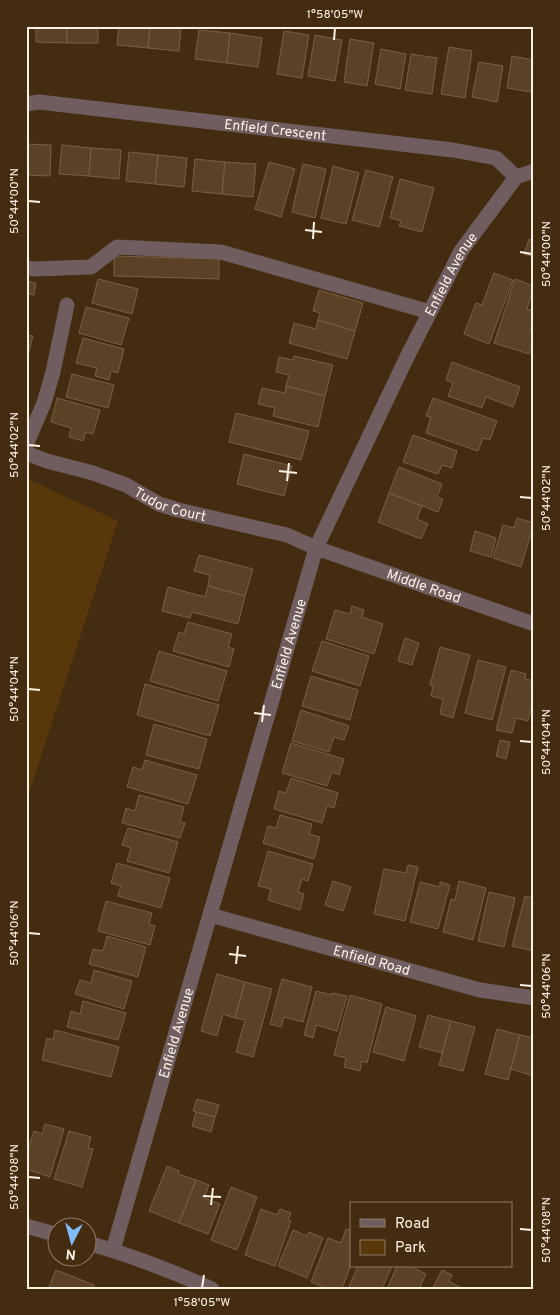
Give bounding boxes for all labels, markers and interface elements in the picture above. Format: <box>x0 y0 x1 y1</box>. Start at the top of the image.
text: 1°58'05"W <box>307 7 363 23</box>
street label: Enfield Crescent <box>223 117 327 145</box>
text: 50°44'00"N <box>7 168 23 234</box>
text: 50°44'00"N <box>539 221 555 287</box>
street label: Enfield Avenue <box>422 230 482 320</box>
text: 50°44'02"N <box>7 412 23 478</box>
text: 50°44'02"N <box>539 465 555 531</box>
street label: Tudor Court <box>131 484 208 526</box>
street label: Middle Road <box>384 566 463 608</box>
street label: Enfield Avenue <box>269 597 311 691</box>
text: 50°44'04"N <box>7 656 23 722</box>
text: 50°44'04"N <box>539 709 555 775</box>
text: 50°44'06"N <box>7 900 23 966</box>
street label: Enfield Road <box>331 943 412 980</box>
text: 50°44'06"N <box>539 953 555 1019</box>
street label: Enfield Avenue <box>156 986 198 1080</box>
text: 50°44'08"N <box>7 1144 23 1210</box>
text: 50°44'08"N <box>539 1197 555 1263</box>
legend <box>350 1202 512 1268</box>
text: Road <box>395 1215 430 1234</box>
north arrow <box>48 1218 98 1268</box>
text: Park <box>395 1239 426 1258</box>
text: N <box>65 1244 77 1262</box>
text: 1°58'05"W <box>174 1295 230 1311</box>

